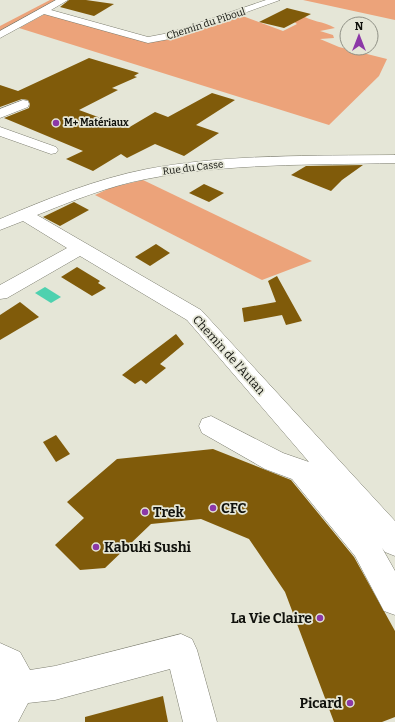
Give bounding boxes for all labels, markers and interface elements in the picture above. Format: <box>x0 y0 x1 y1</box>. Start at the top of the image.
street label: Chemin du Piboul <box>165 6 247 42</box>
north arrow <box>339 16 379 56</box>
text: N <box>355 20 364 33</box>
place label: M+ Matériaux <box>64 116 129 129</box>
marker: M+ Matériaux <box>51 118 61 128</box>
street label: Rue du Casse <box>162 158 224 178</box>
street label: Chemin de l'Autan <box>190 313 268 398</box>
place label: CFC <box>221 500 246 517</box>
marker: CFC <box>208 503 218 513</box>
place label: Trek <box>153 504 184 521</box>
marker: Trek <box>140 507 150 517</box>
place label: Kabuki Sushi <box>104 539 192 556</box>
marker: Kabuki Sushi <box>91 542 101 552</box>
place label: La Vie Claire <box>231 610 312 627</box>
marker: La Vie Claire <box>315 613 325 623</box>
place label: Picard <box>299 695 343 712</box>
marker: Picard <box>345 698 355 708</box>

